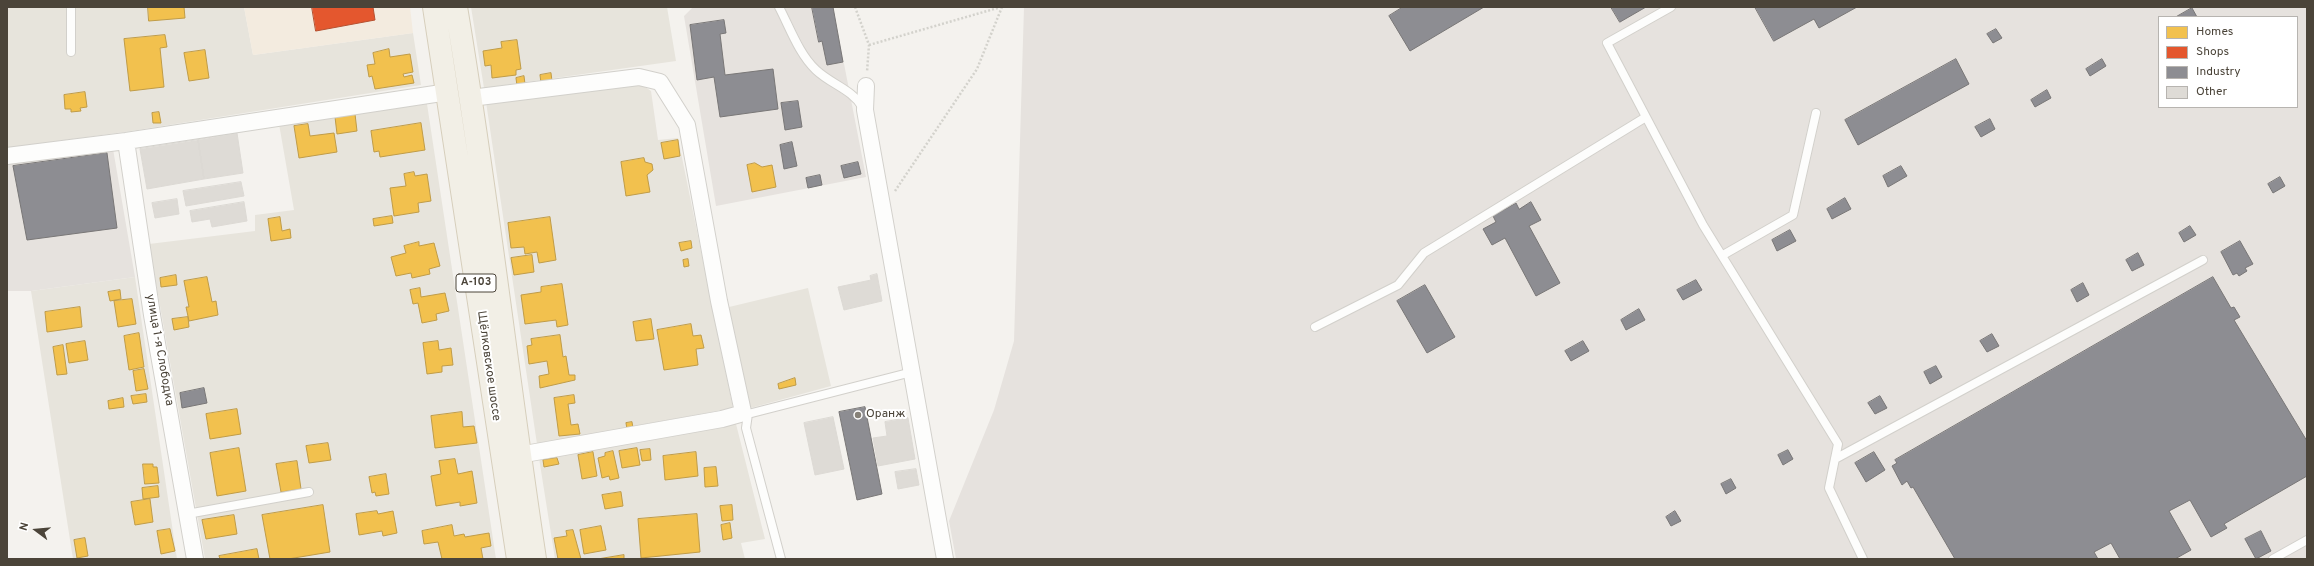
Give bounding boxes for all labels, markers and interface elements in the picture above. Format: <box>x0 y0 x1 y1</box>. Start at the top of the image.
legend <box>2158 16 2298 108</box>
text: Homes <box>2196 24 2233 40</box>
text: Shops <box>2196 44 2229 60</box>
text: Industry <box>2196 64 2241 80</box>
text: Other <box>2196 84 2227 100</box>
road number: А-103 <box>456 274 496 292</box>
street label: улица 1-я Слободка <box>142 293 176 407</box>
street label: Щёлковское шоссе <box>473 310 503 422</box>
place label: Оранж <box>866 408 905 422</box>
marker: Оранж <box>853 410 863 420</box>
north arrow <box>16 510 56 550</box>
text: N <box>17 521 32 532</box>

